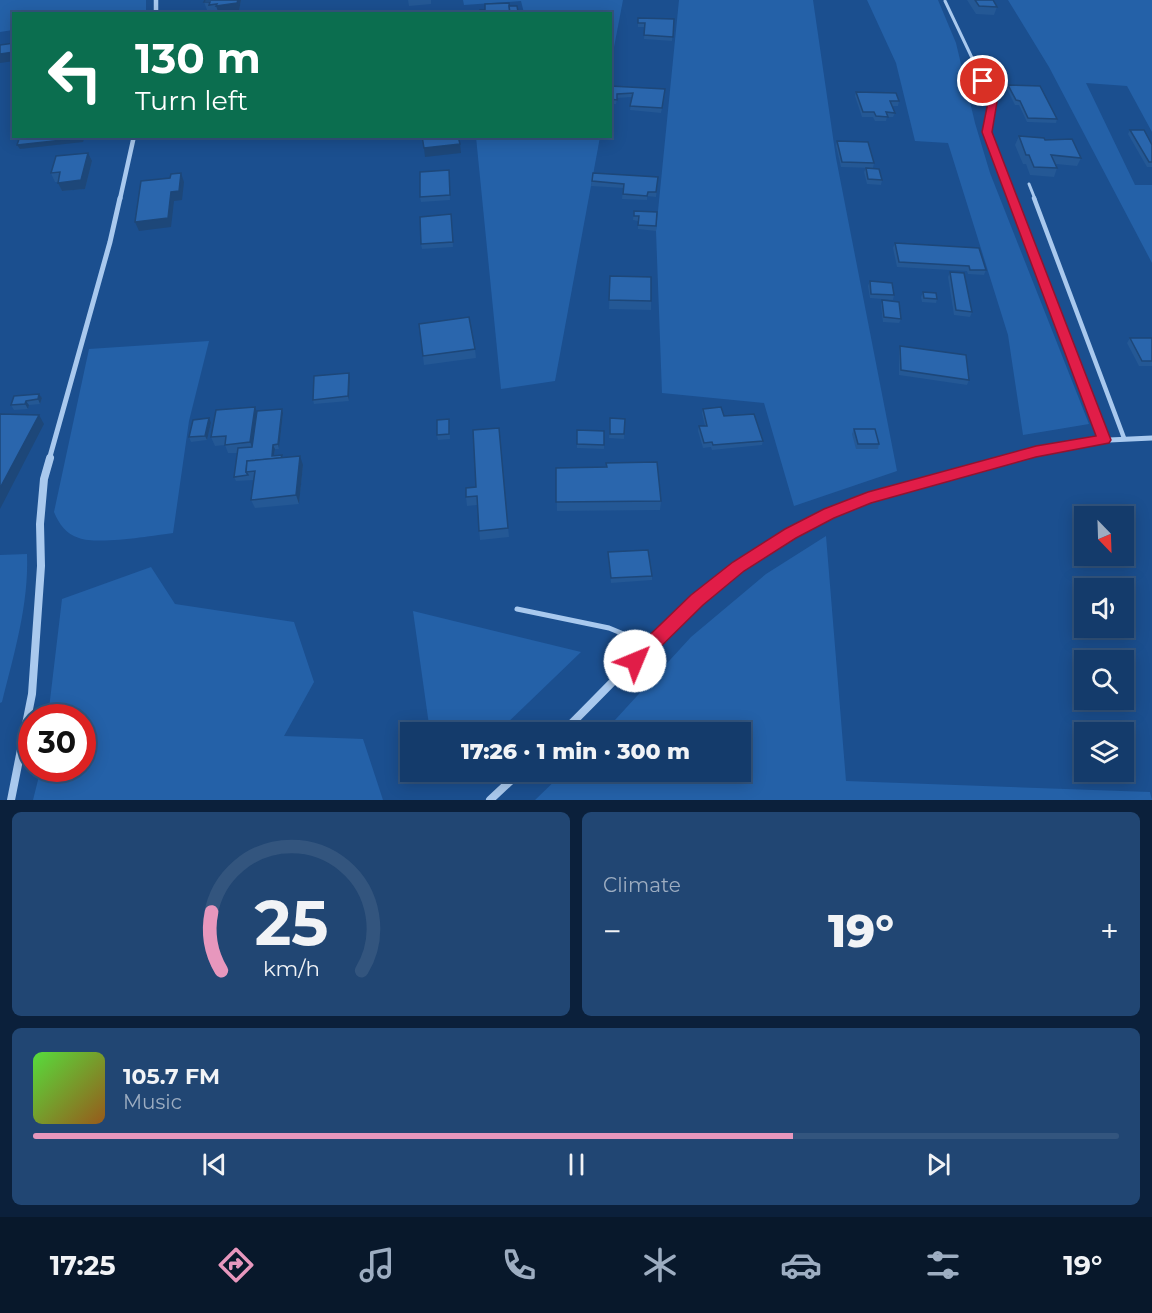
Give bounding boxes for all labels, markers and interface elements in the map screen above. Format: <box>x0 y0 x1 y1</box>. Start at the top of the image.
text: 130 m <box>135 32 261 84</box>
icon: left <box>36 36 114 114</box>
pin <box>957 55 1008 106</box>
icon: arrive <box>966 64 999 97</box>
text: Turn left <box>135 84 248 117</box>
north arrow <box>1074 506 1134 566</box>
map controls <box>1074 506 1134 782</box>
button: sound <box>1074 578 1134 638</box>
position arrow <box>603 629 667 693</box>
button: search <box>1074 650 1134 710</box>
speed limit sign: 30 <box>18 704 96 782</box>
button: layers <box>1074 722 1134 782</box>
text: 17:26 · 1 min · 300 m <box>461 738 690 765</box>
text: Climate <box>603 873 681 897</box>
text: 25 <box>254 885 328 961</box>
text: 19° <box>828 903 894 958</box>
text: − <box>603 911 622 951</box>
text: + <box>1100 911 1119 951</box>
text: km/h <box>262 955 320 981</box>
text: 105.7 FM <box>123 1063 220 1090</box>
text: Music <box>123 1090 182 1114</box>
icon: previous <box>198 1148 231 1181</box>
icon: pause <box>560 1148 593 1181</box>
icon: next <box>922 1148 955 1181</box>
icon: directions <box>215 1244 257 1286</box>
icon: music <box>356 1244 398 1286</box>
icon: phone <box>498 1244 540 1286</box>
icon: climate <box>639 1244 681 1286</box>
icon: car <box>780 1244 822 1286</box>
icon: filters <box>922 1244 964 1286</box>
text: 17:25 <box>50 1249 116 1282</box>
text: 19° <box>1063 1249 1102 1282</box>

